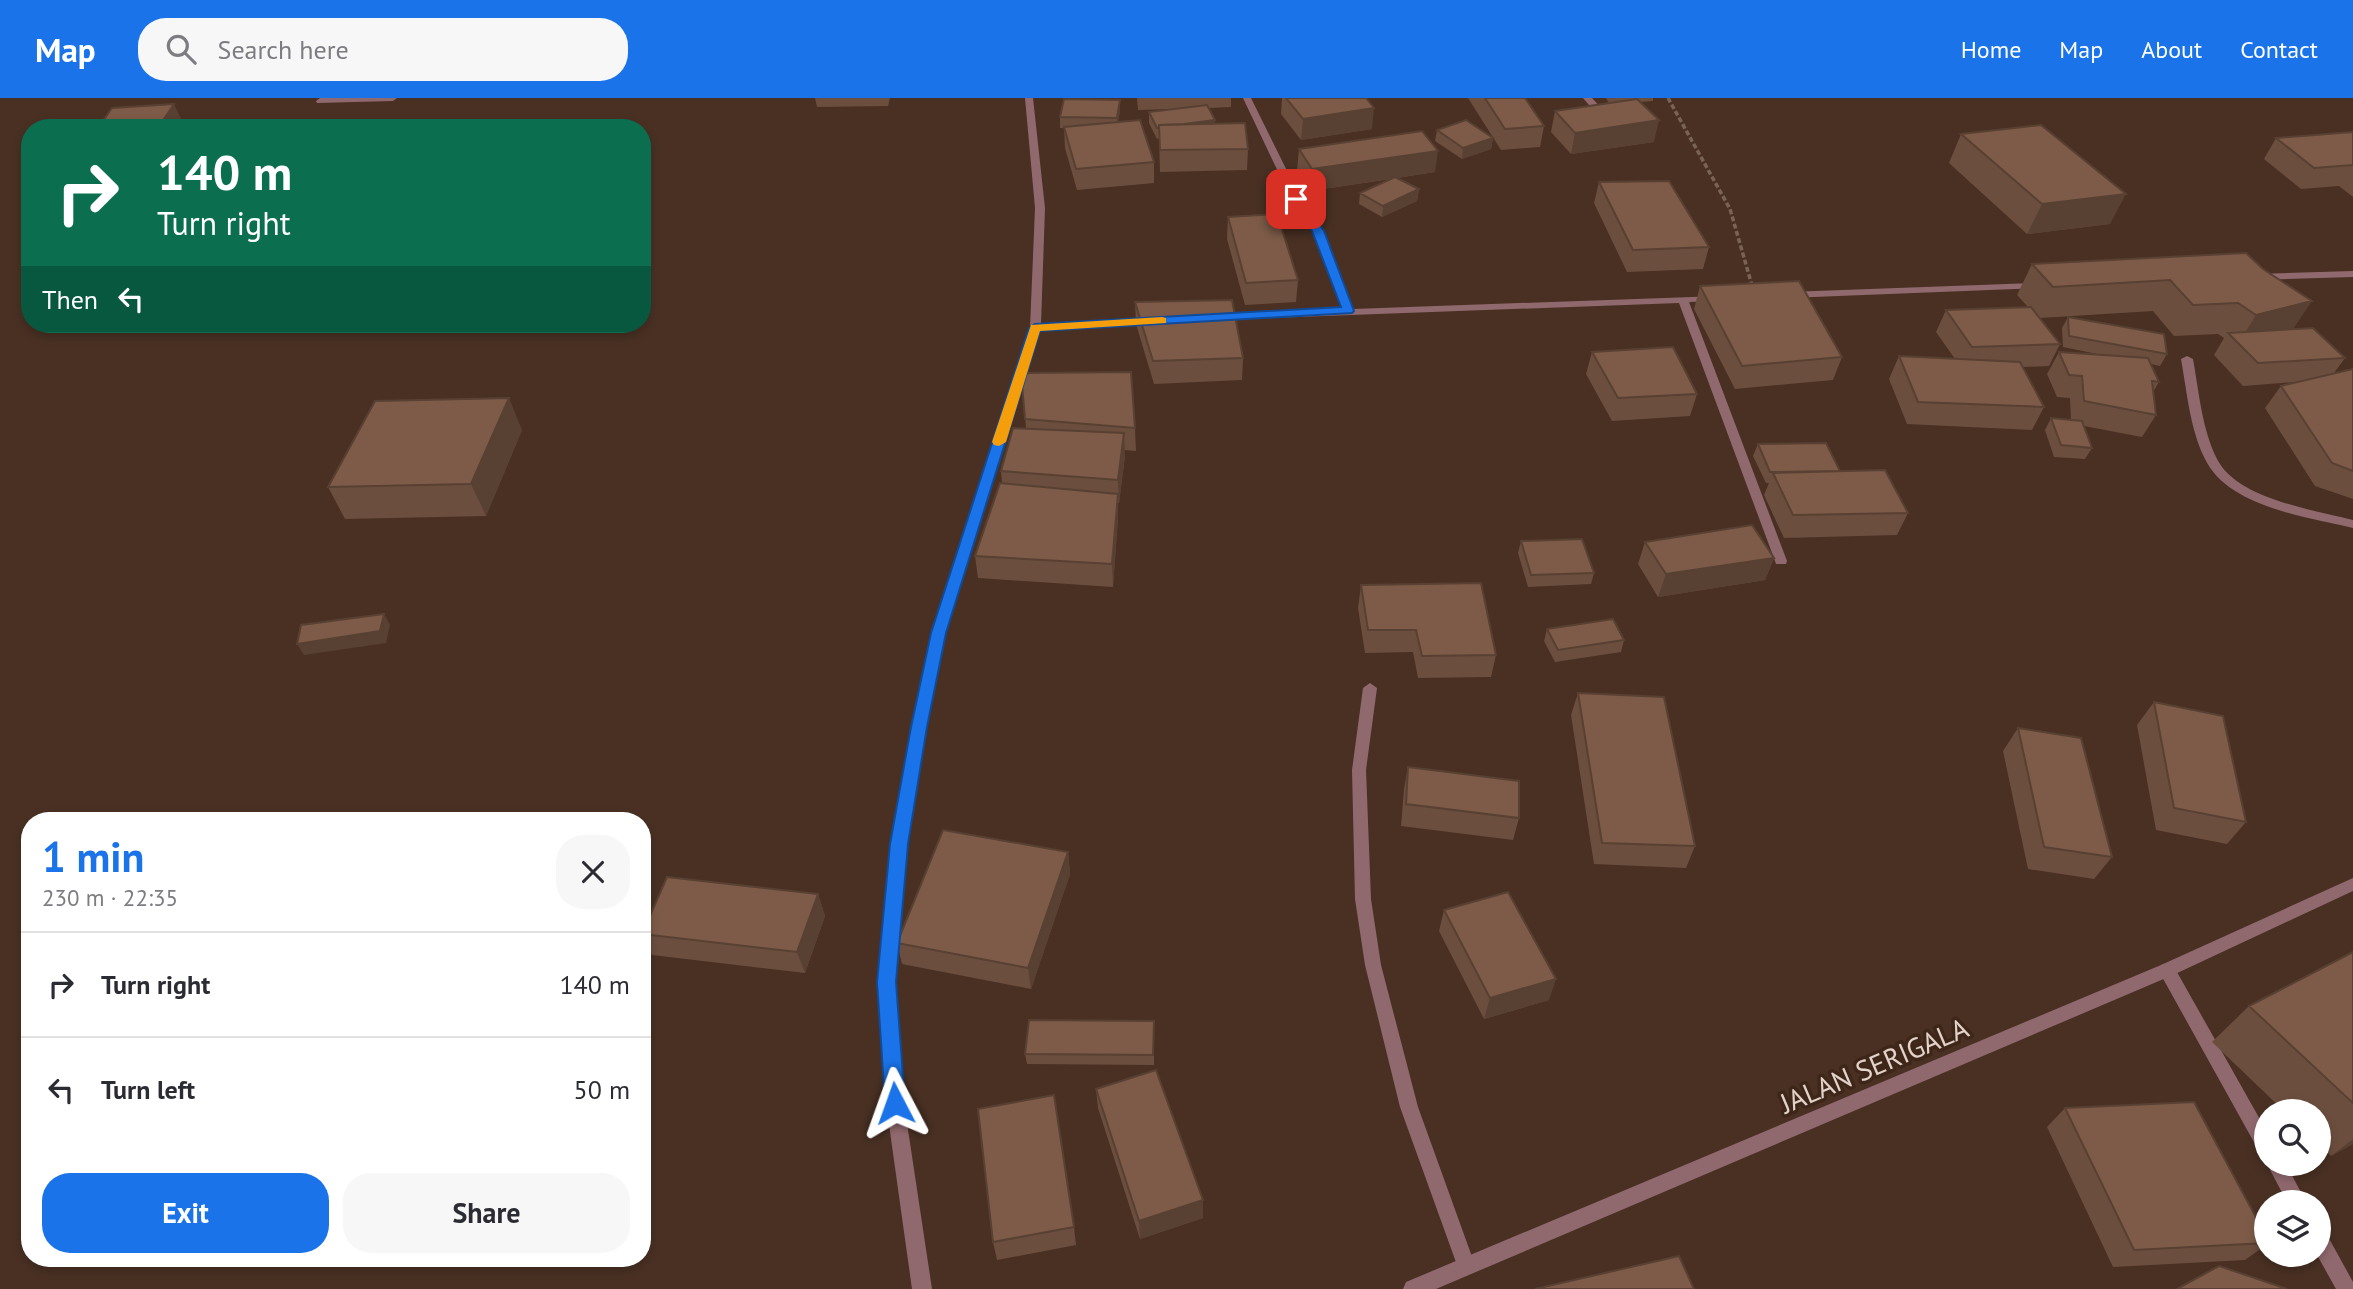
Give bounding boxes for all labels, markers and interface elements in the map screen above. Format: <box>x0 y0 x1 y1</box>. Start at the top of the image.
search box <box>138 18 628 81</box>
text: Map <box>35 28 96 71</box>
icon: search <box>162 30 200 68</box>
text: Search here <box>218 33 349 66</box>
text: Home <box>1961 34 2021 65</box>
text: Map <box>2059 34 2103 65</box>
text: About <box>2141 34 2202 65</box>
text: Contact <box>2240 34 2318 65</box>
text: 140 m <box>157 140 292 204</box>
icon: right <box>42 147 133 238</box>
pin <box>1266 169 1326 229</box>
icon: arrive <box>1277 180 1315 218</box>
text: Turn right <box>157 202 291 244</box>
icon: left <box>112 280 150 318</box>
text: Then <box>42 283 98 316</box>
text: 1 min <box>42 829 144 884</box>
button: close <box>556 835 630 909</box>
text: 230 m · 22:35 <box>42 883 178 912</box>
icon: right <box>42 966 80 1004</box>
text: Turn right <box>101 968 210 1001</box>
text: 140 m <box>559 968 630 1001</box>
street label: JALAN SERIGALA <box>1773 1008 1974 1122</box>
position arrow <box>858 1066 932 1140</box>
icon: left <box>42 1071 80 1109</box>
text: Turn left <box>101 1073 195 1106</box>
text: 50 m <box>574 1073 630 1106</box>
map controls <box>2254 1099 2331 1267</box>
button: search <box>2254 1099 2331 1176</box>
button: Exit <box>42 1173 329 1253</box>
button: Share <box>343 1173 630 1253</box>
button: layers <box>2254 1190 2331 1267</box>

